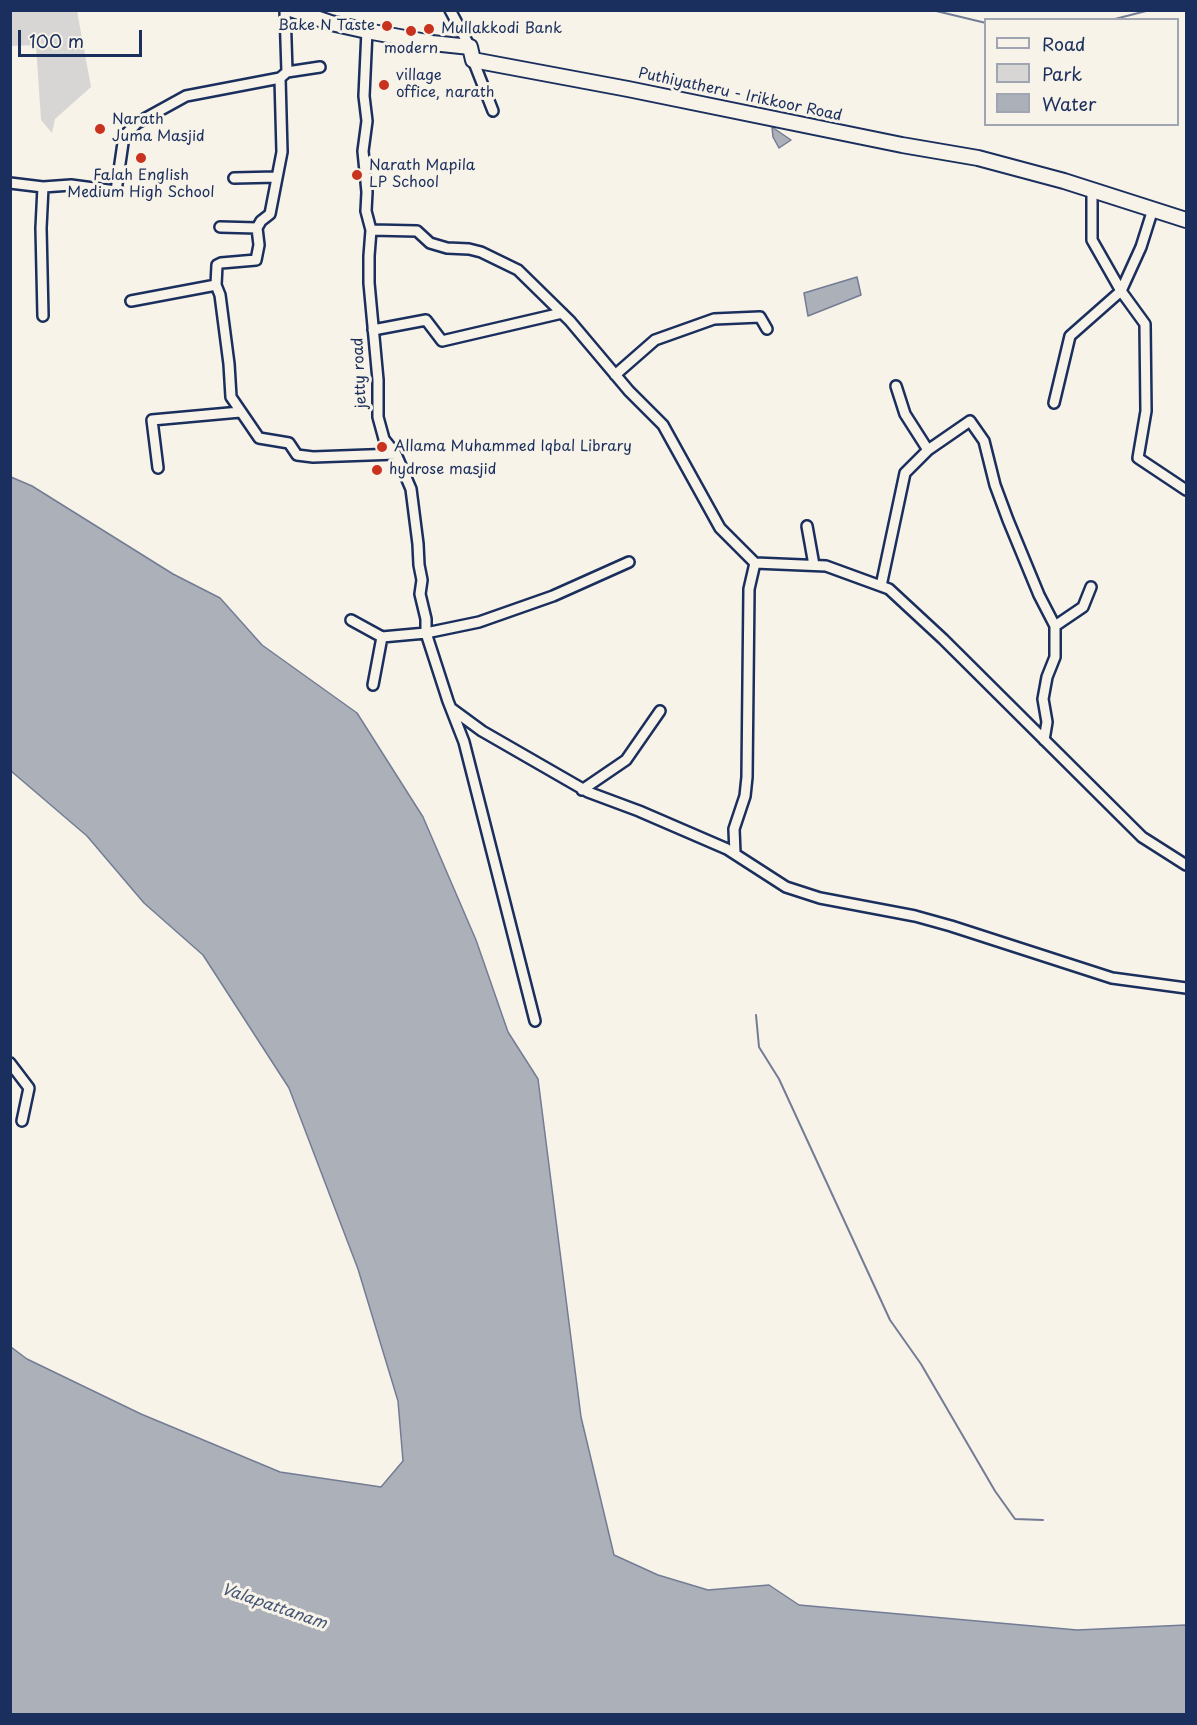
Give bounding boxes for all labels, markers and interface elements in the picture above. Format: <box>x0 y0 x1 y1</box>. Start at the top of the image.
place label: Bake N Taste <box>278 17 375 35</box>
scale bar <box>21 18 146 56</box>
legend <box>984 18 1179 126</box>
marker: Bake N Taste <box>380 19 394 33</box>
place label: Mullakkodi Bank <box>441 20 562 38</box>
marker: Mullakkodi Bank <box>422 22 436 36</box>
marker: modern <box>404 24 418 38</box>
text: 100 m <box>29 27 84 54</box>
text: Road <box>1042 30 1086 57</box>
place label: modern <box>384 40 438 58</box>
text: Park <box>1042 60 1082 87</box>
street label: Puthiyatheru - Irikkoor Road <box>636 65 844 125</box>
place label: village office, narath <box>396 67 495 102</box>
marker: village office, narath <box>377 78 391 92</box>
text: Water <box>1042 90 1096 117</box>
place label: Narath Juma Masjid <box>112 111 205 146</box>
marker: Narath Juma Masjid <box>93 122 107 136</box>
marker: Falah English Medium High School <box>134 151 148 165</box>
place label: Narath Mapila LP School <box>369 157 475 192</box>
place label: Falah English Medium High School <box>67 167 215 202</box>
marker: Narath Mapila LP School <box>350 168 364 182</box>
street label: jetty road <box>349 337 371 409</box>
place label: Allama Muhammed Iqbal Library <box>394 438 632 456</box>
marker: Allama Muhammed Iqbal Library <box>375 440 389 454</box>
place label: hydrose masjid <box>389 461 497 479</box>
marker: hydrose masjid <box>370 463 384 477</box>
water label: Valapattanam <box>219 1580 329 1634</box>

